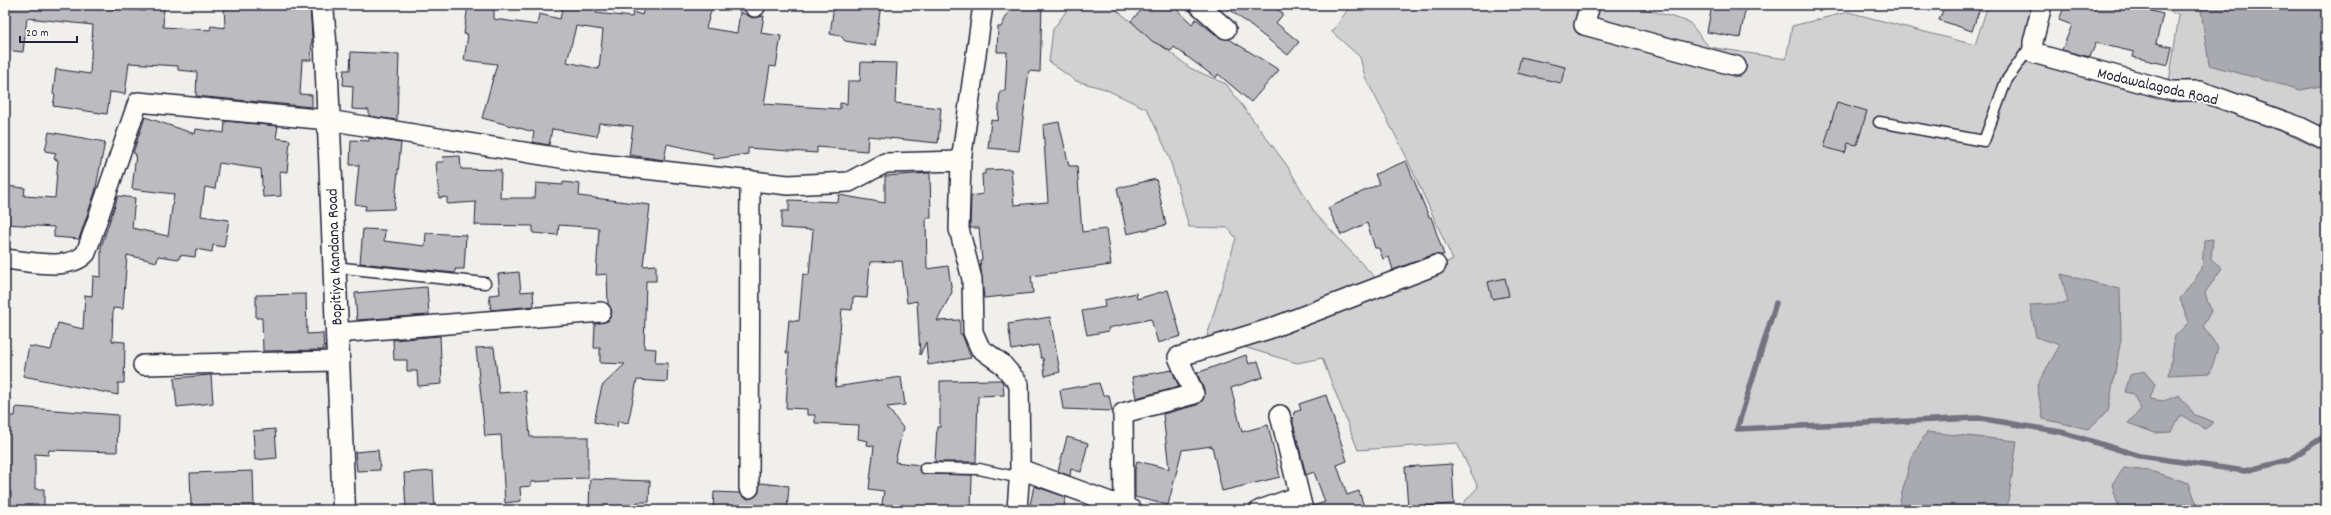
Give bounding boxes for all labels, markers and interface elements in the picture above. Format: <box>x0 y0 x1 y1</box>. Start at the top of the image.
scale bar <box>20 18 77 44</box>
text: 20 m <box>26 25 49 42</box>
street label: Modawalagoda Road <box>2095 62 2220 113</box>
street label: Bopitiya Kandana Road <box>322 188 349 326</box>

